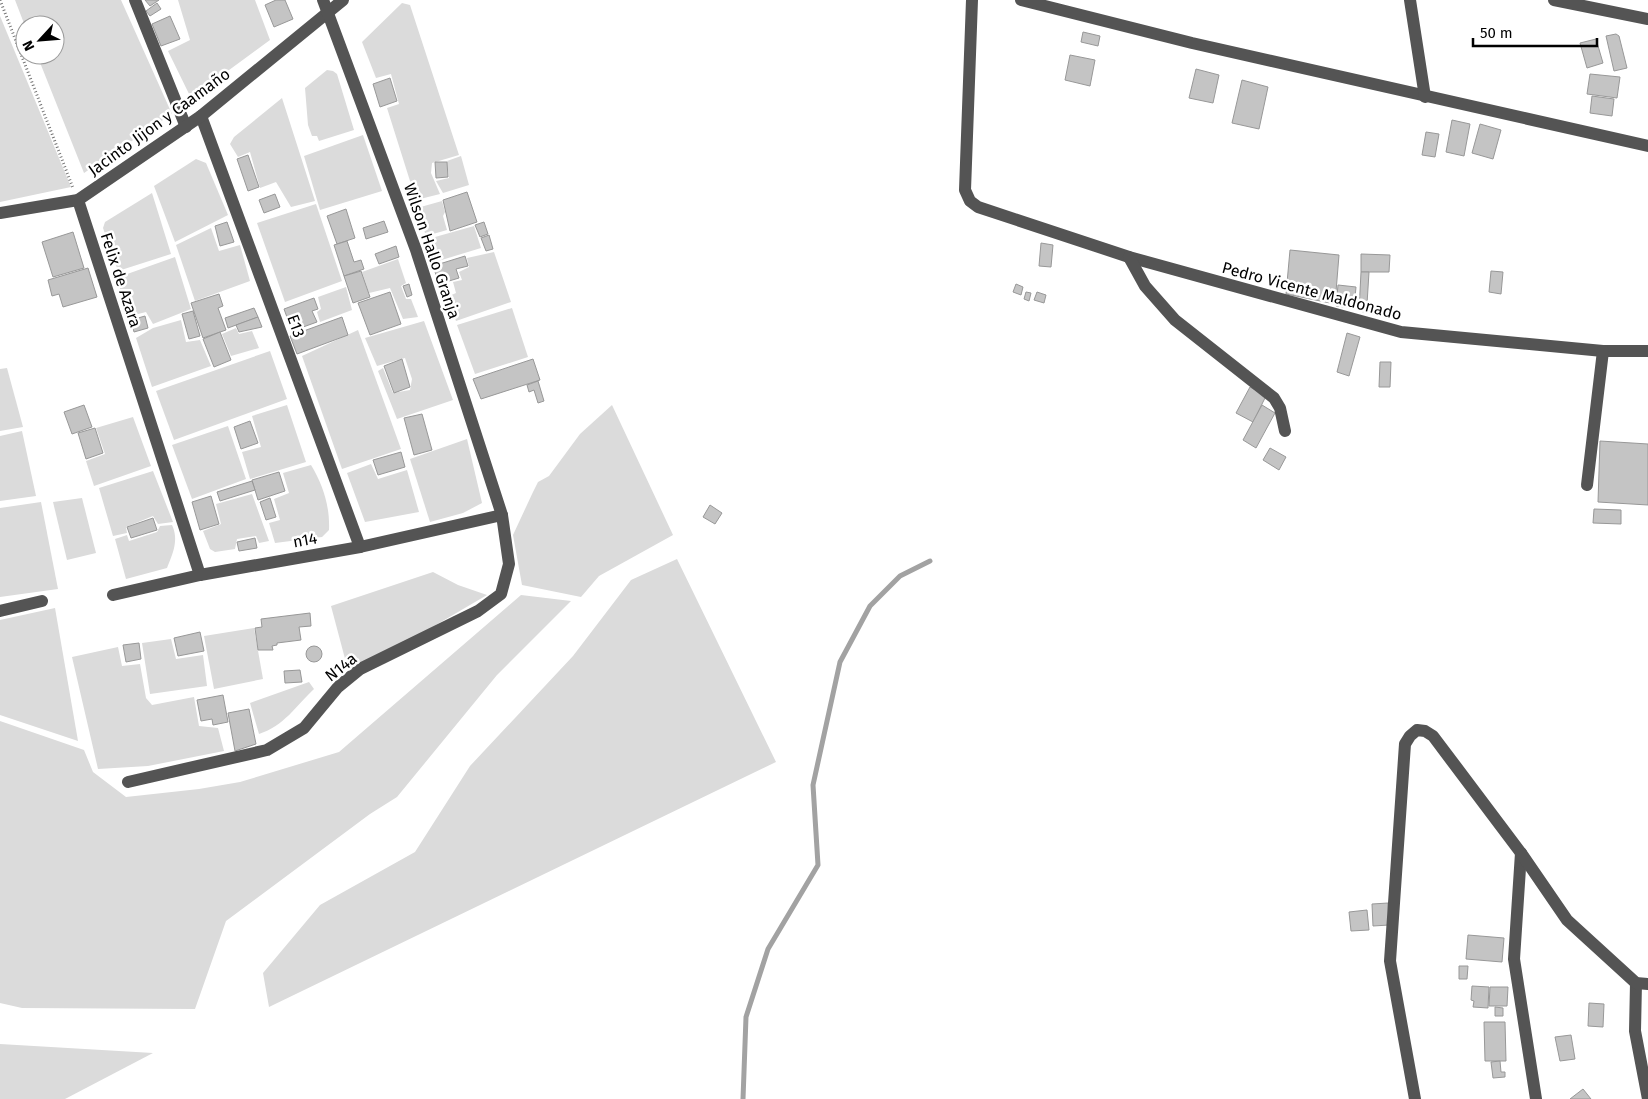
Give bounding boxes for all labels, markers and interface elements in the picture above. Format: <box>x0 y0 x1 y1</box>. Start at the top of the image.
north arrow <box>15 15 65 65</box>
scale bar <box>1473 15 1597 47</box>
text: 50 m <box>1480 24 1513 42</box>
text: N <box>19 38 38 53</box>
street label: Jacinto Jijon y Caamaño <box>84 64 234 180</box>
street label: Wilson Hallo Granja <box>400 181 464 321</box>
street label: Felix de Azara <box>97 230 145 330</box>
street label: Pedro Vicente Maldonado <box>1220 258 1404 324</box>
street label: E13 <box>283 312 309 340</box>
street label: n14 <box>291 528 319 551</box>
street label: N14a <box>321 649 361 685</box>

